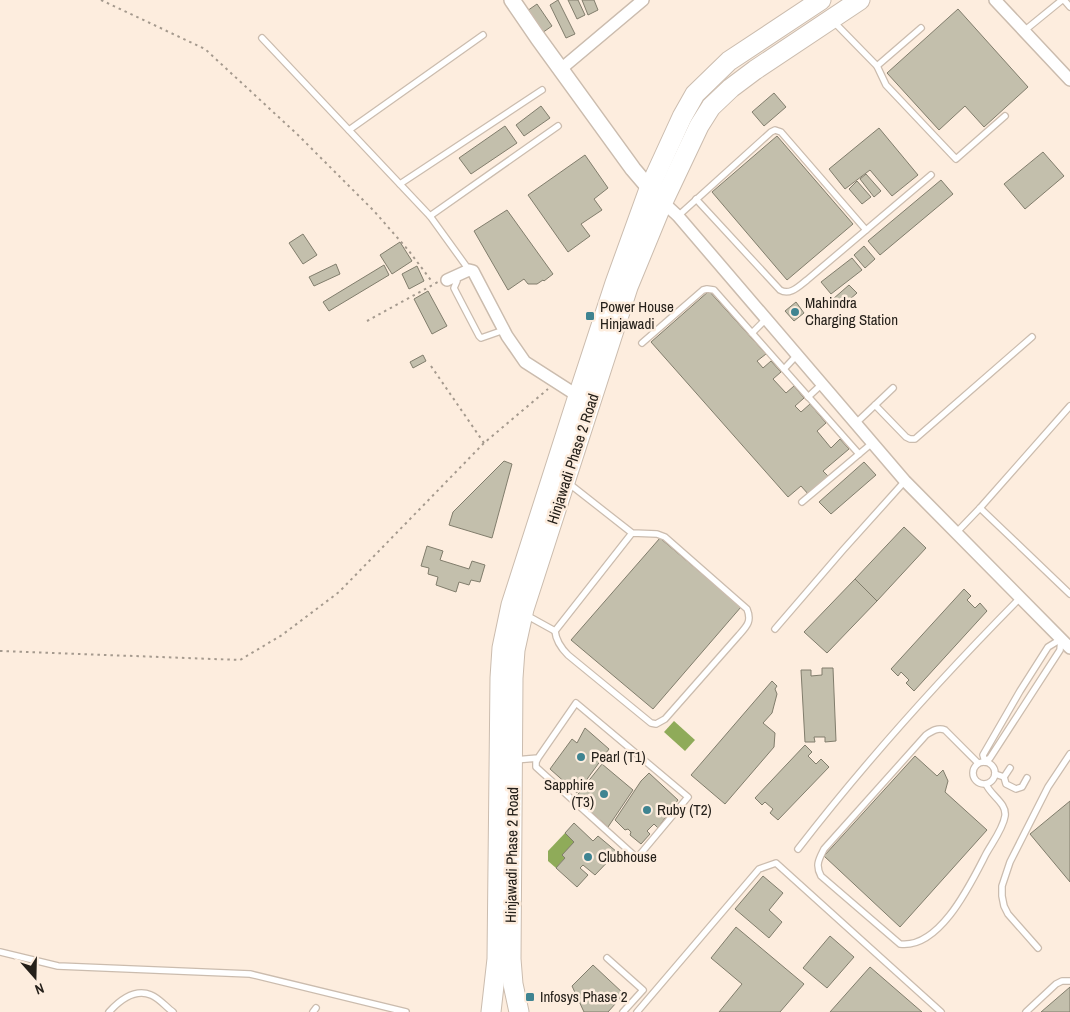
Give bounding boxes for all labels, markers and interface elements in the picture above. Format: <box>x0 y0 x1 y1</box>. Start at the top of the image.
place label: Mahindra Charging Station <box>805 292 898 330</box>
place label: Power House Hinjawadi <box>600 296 674 334</box>
marker: Mahindra Charging Station <box>789 306 801 318</box>
marker: Power House Hinjawadi <box>584 310 596 322</box>
street label: Hinjawadi Phase 2 Road <box>542 391 604 527</box>
place label: Pearl (T1) <box>591 746 646 767</box>
marker: Pearl (T1) <box>575 751 587 763</box>
place label: Sapphire (T3) <box>544 774 594 812</box>
street label: Hinjawadi Phase 2 Road <box>500 787 523 923</box>
marker: Sapphire (T3) <box>598 788 610 800</box>
place label: Ruby (T2) <box>657 799 712 820</box>
marker: Ruby (T2) <box>641 804 653 816</box>
place label: Clubhouse <box>598 846 657 867</box>
marker: Clubhouse <box>582 851 594 863</box>
north arrow <box>10 952 60 1002</box>
text: N <box>32 979 46 999</box>
place label: Infosys Phase 2 <box>540 986 628 1007</box>
marker: Infosys Phase 2 <box>524 991 536 1003</box>

